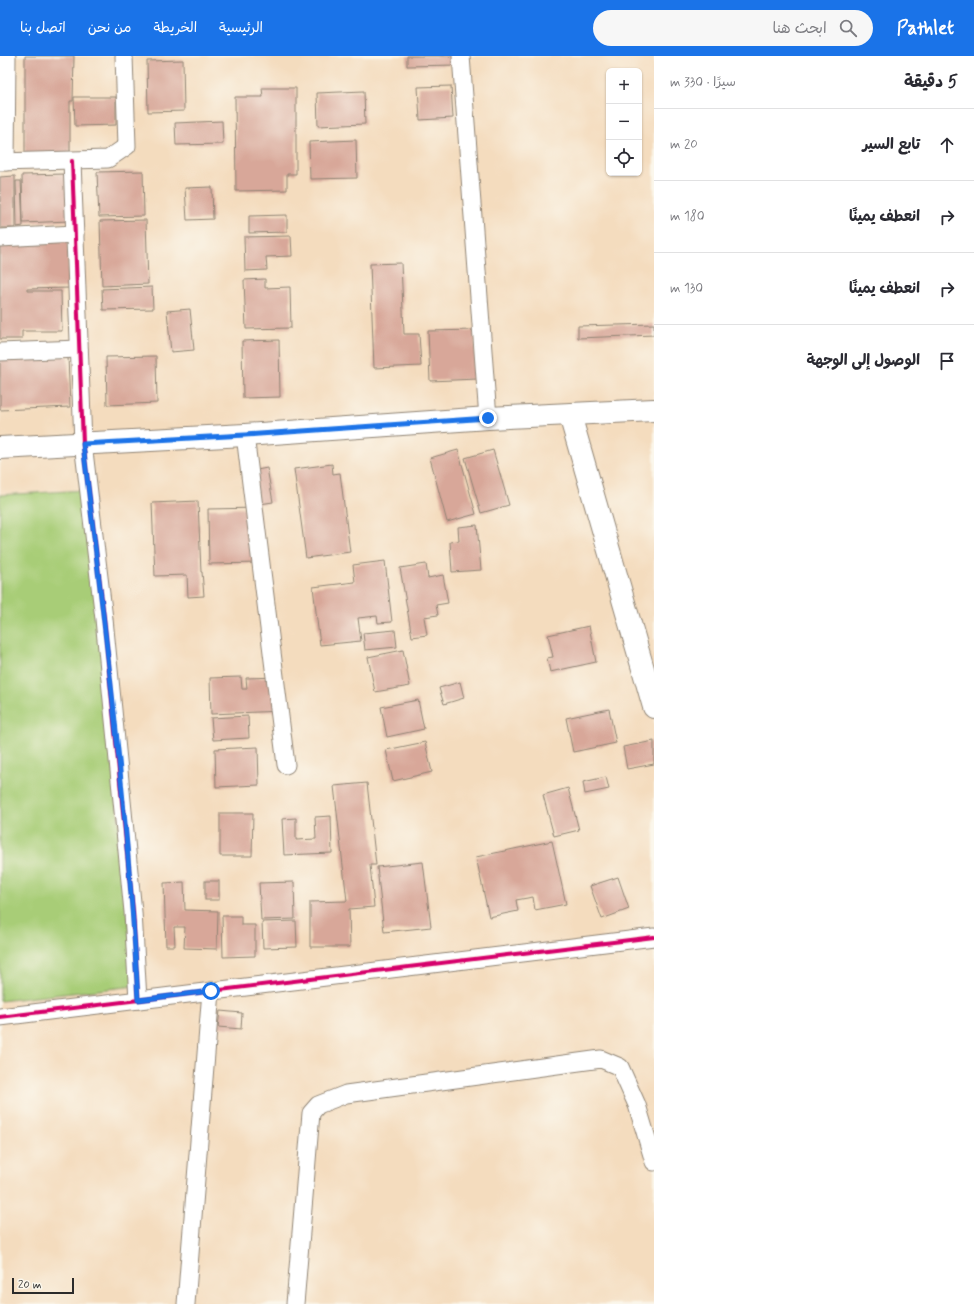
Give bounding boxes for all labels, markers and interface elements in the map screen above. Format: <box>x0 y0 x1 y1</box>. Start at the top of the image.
search box <box>593 10 873 46</box>
text: Pathlet <box>897 16 954 41</box>
icon: search <box>837 17 859 39</box>
text: اتصل بنا <box>20 19 66 37</box>
text: من نحن <box>88 19 131 37</box>
text: الخريطة <box>153 19 197 37</box>
text: الرئيسية <box>219 19 263 37</box>
text: ابحث هنا <box>772 19 827 39</box>
map controls <box>606 68 642 176</box>
button: + <box>606 68 642 104</box>
text: 5 دقيقة <box>904 71 958 93</box>
text: سيرًا · 330 m <box>670 74 736 91</box>
button: − <box>606 104 642 140</box>
icon: ahead <box>936 134 958 156</box>
text: تابع السير <box>862 135 920 155</box>
text: 20 m <box>670 136 698 153</box>
button: locate <box>606 140 642 176</box>
icon: right <box>936 206 958 228</box>
text: انعطف يمينًا <box>849 207 920 227</box>
text: 180 m <box>670 208 705 225</box>
icon: right <box>936 278 958 300</box>
text: انعطف يمينًا <box>849 279 920 299</box>
text: 130 m <box>670 280 703 297</box>
icon: arrive <box>936 350 958 372</box>
text: الوصول إلى الوجهة <box>806 351 920 371</box>
route end <box>479 409 497 427</box>
route start <box>202 982 220 1000</box>
scale bar <box>12 1276 74 1295</box>
text: 20 m <box>18 1278 41 1292</box>

